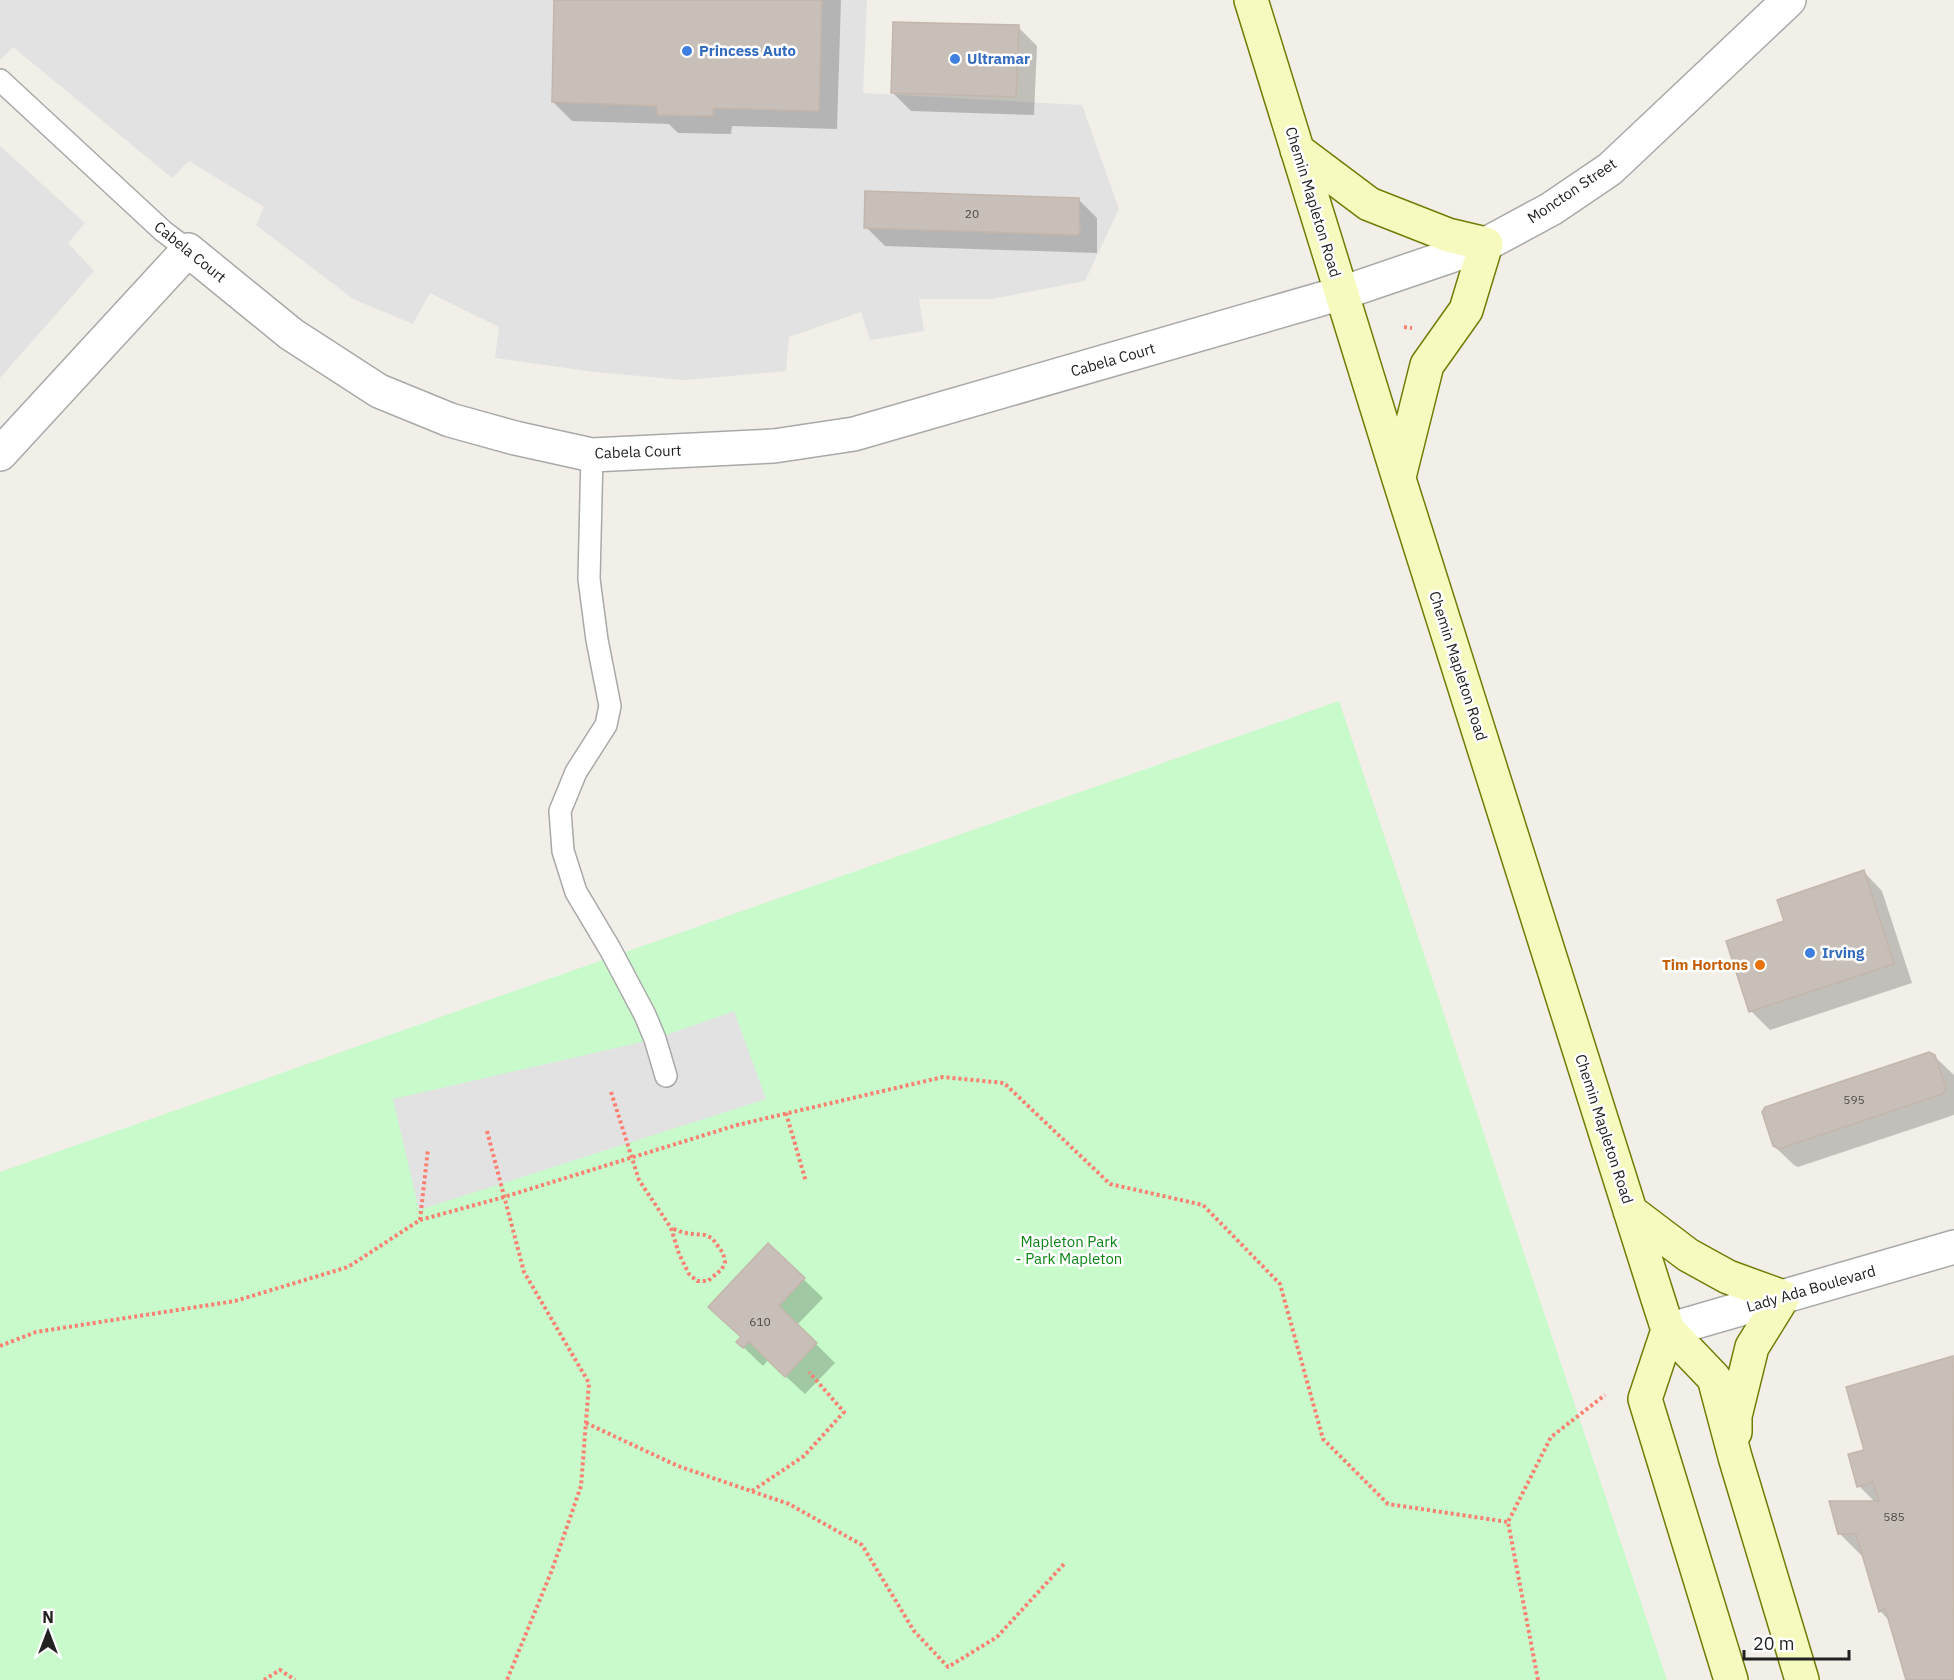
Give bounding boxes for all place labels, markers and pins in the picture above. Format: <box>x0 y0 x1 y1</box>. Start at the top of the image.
place label: Princess Auto <box>699 41 796 60</box>
marker: Princess Auto <box>680 44 694 58</box>
place label: Ultramar <box>967 49 1030 68</box>
marker: Ultramar <box>948 52 962 66</box>
place label: Irving <box>1822 943 1865 962</box>
marker: Irving <box>1803 946 1817 960</box>
place label: Tim Hortons <box>1662 955 1748 974</box>
marker: Tim Hortons <box>1753 958 1767 972</box>

